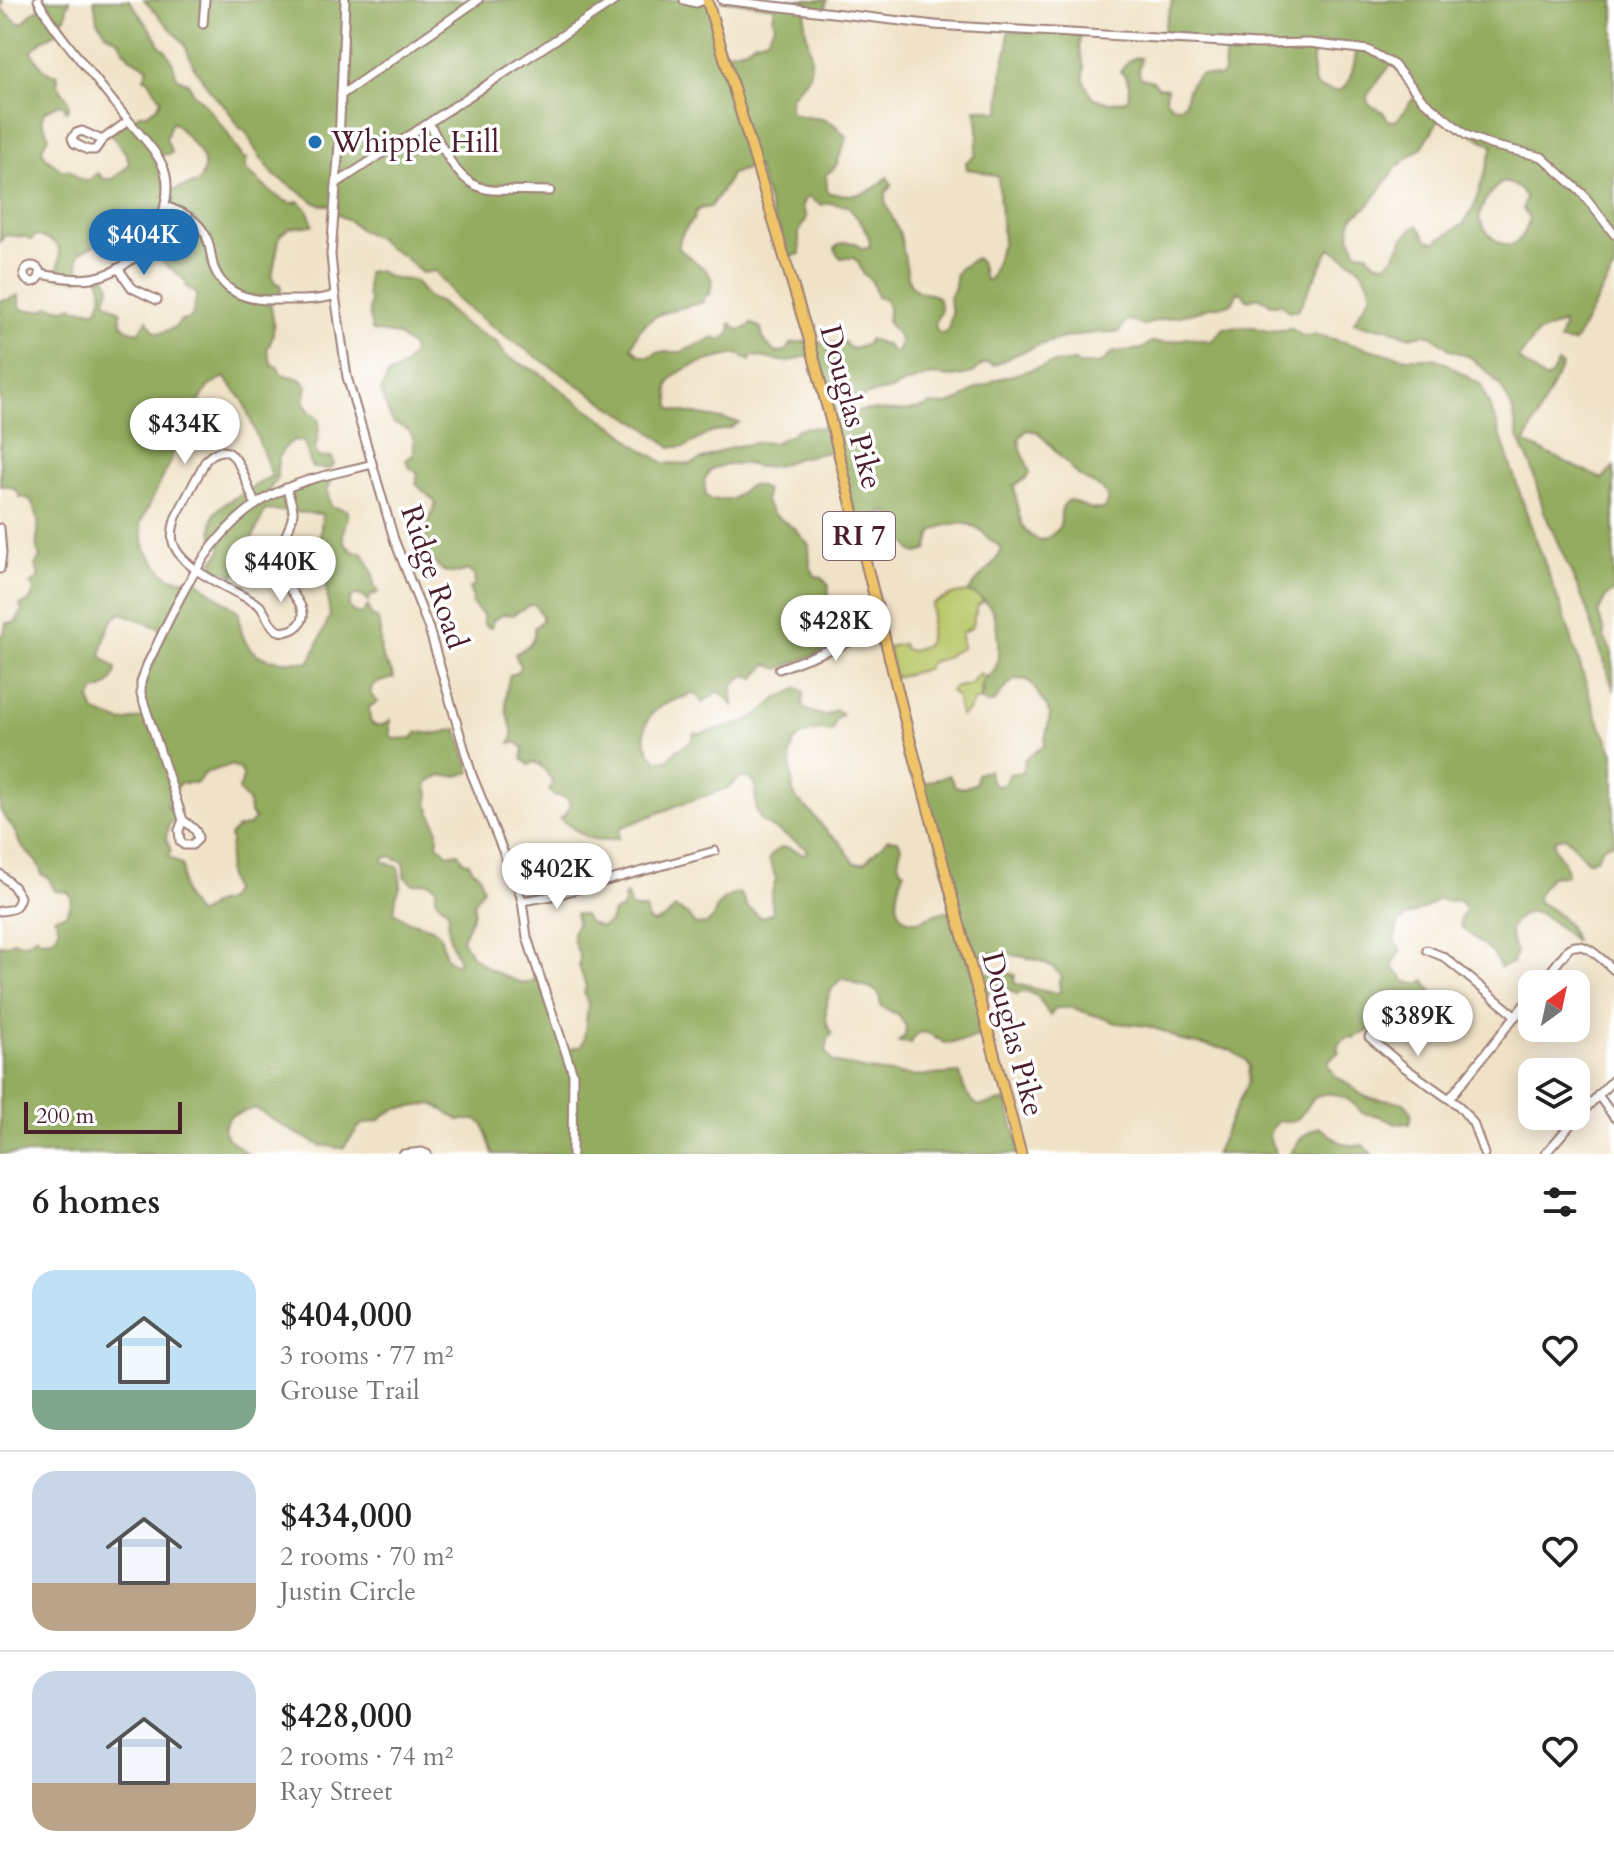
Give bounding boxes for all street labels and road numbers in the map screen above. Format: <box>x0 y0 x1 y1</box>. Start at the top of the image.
street label: Douglas Pike <box>809 320 893 494</box>
street label: Ridge Road <box>390 500 478 654</box>
road number: RI 7 <box>823 512 895 560</box>
street label: Douglas Pike <box>971 947 1055 1121</box>

